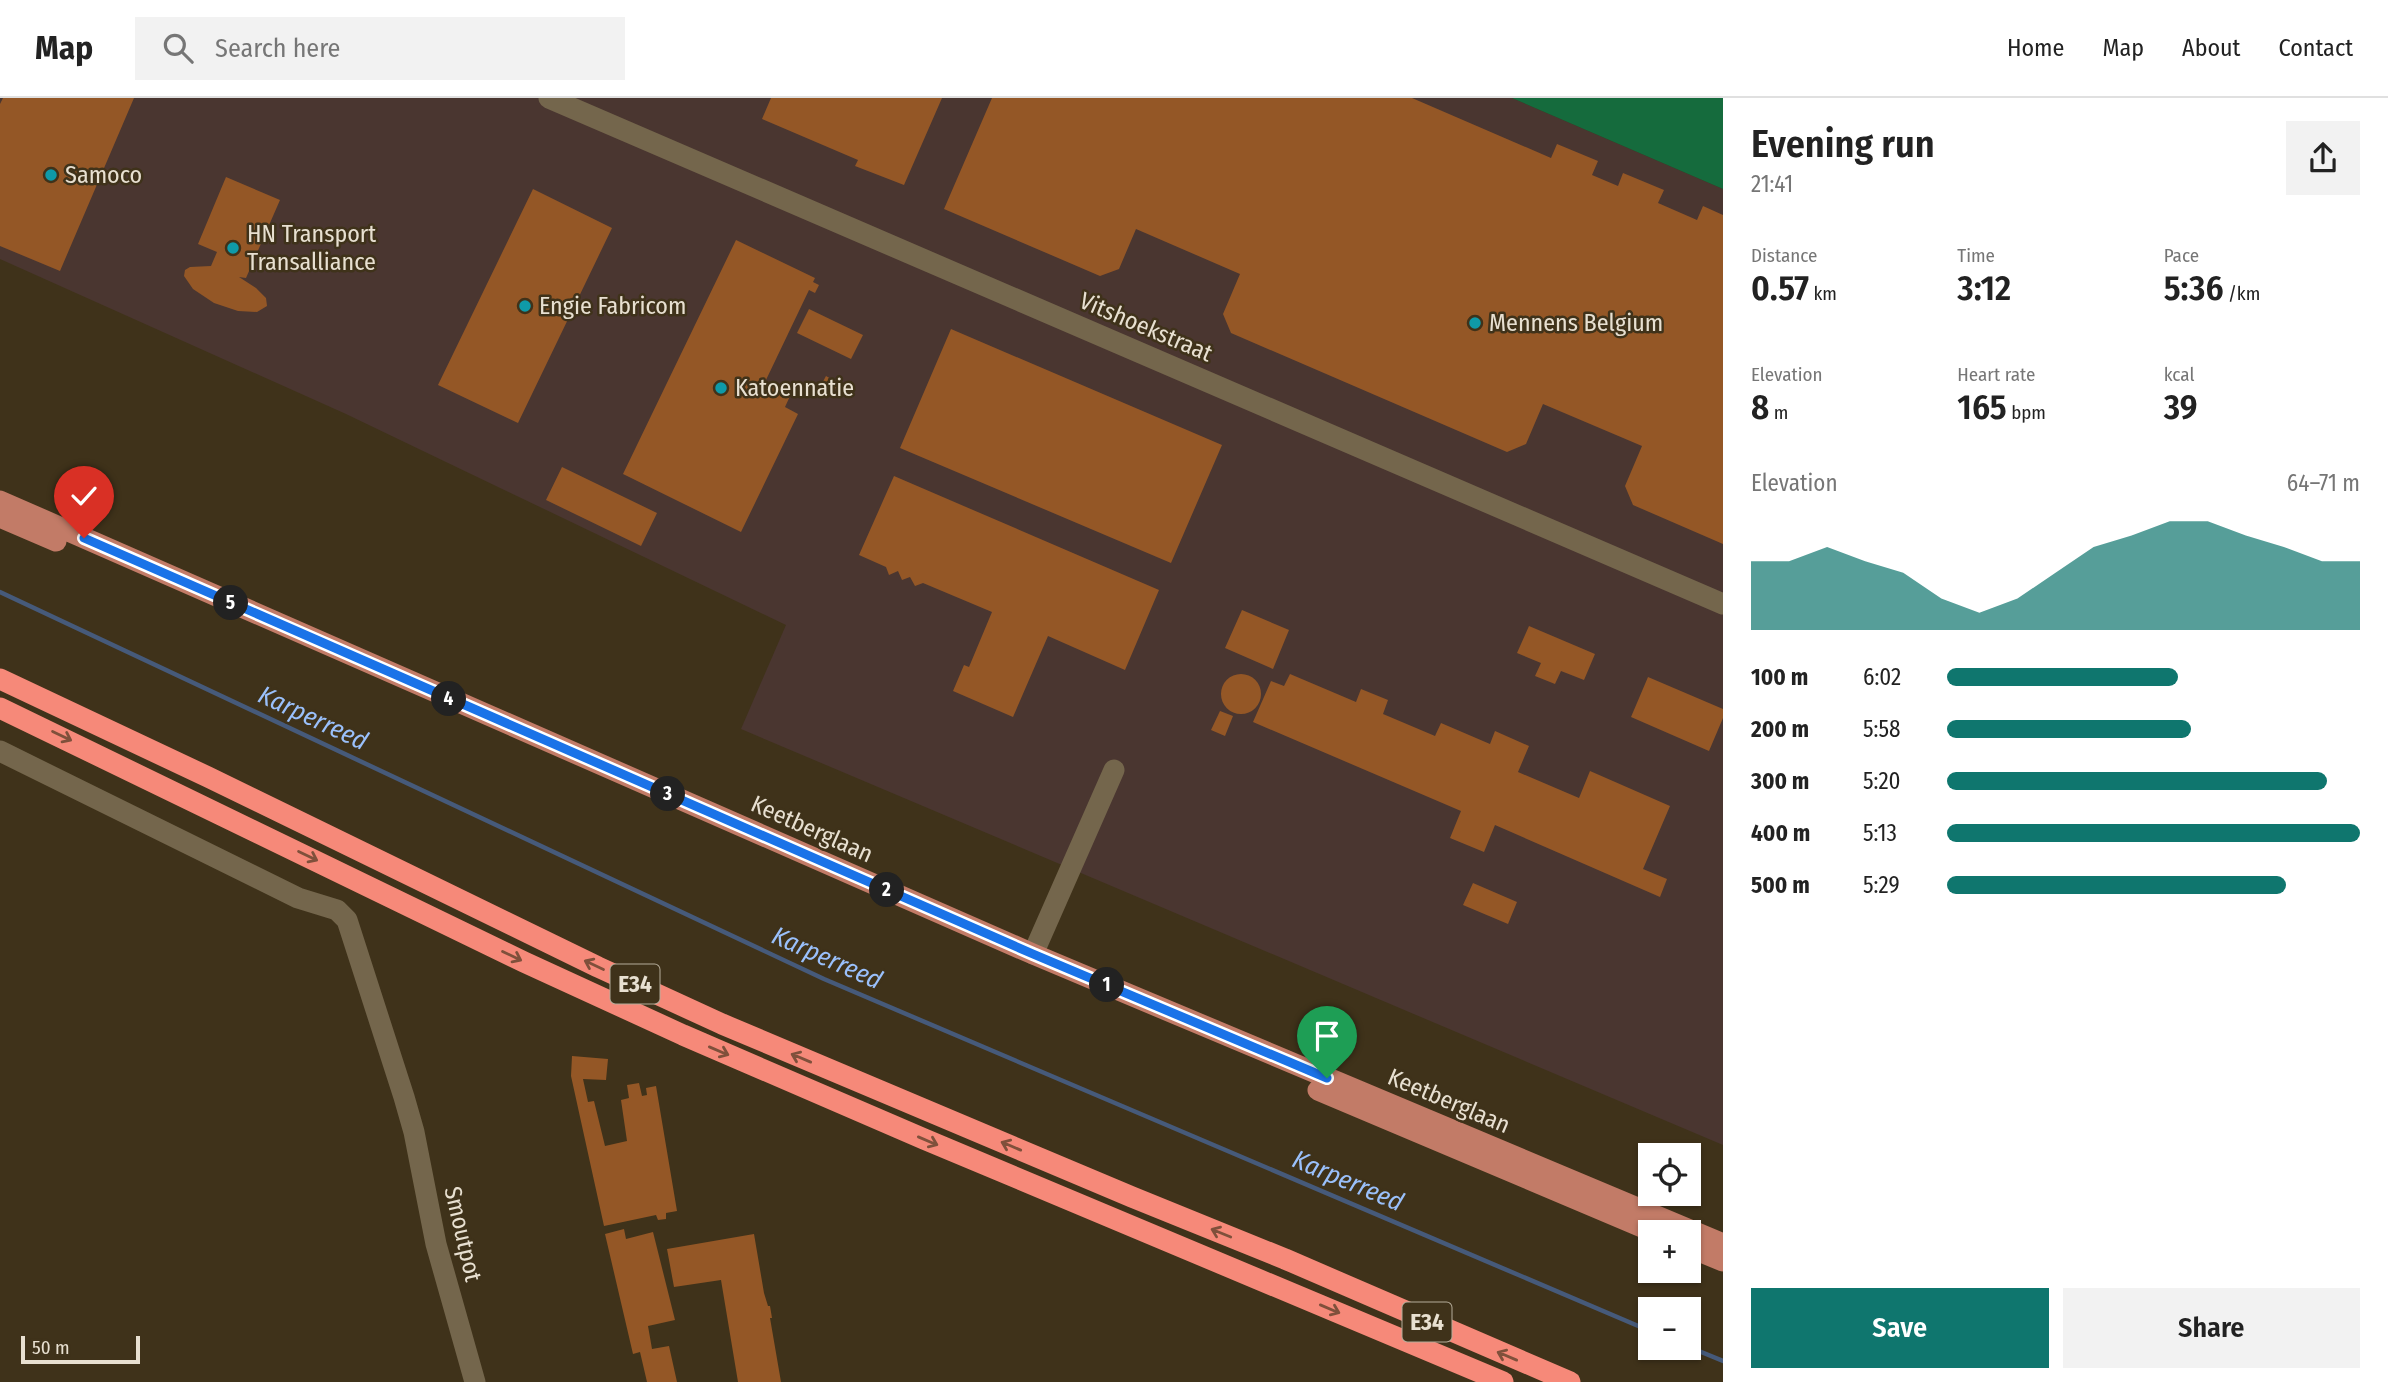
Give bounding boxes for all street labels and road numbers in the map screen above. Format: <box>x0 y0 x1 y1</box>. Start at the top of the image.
street label: Vitshoekstraat <box>1075 286 1217 368</box>
street label: Keetberglaan <box>747 790 877 868</box>
road number: E34 <box>610 964 660 1004</box>
street label: Keetberglaan <box>1384 1063 1514 1139</box>
street label: Smoutpot <box>438 1184 488 1284</box>
road number: E34 <box>1402 1302 1452 1342</box>

